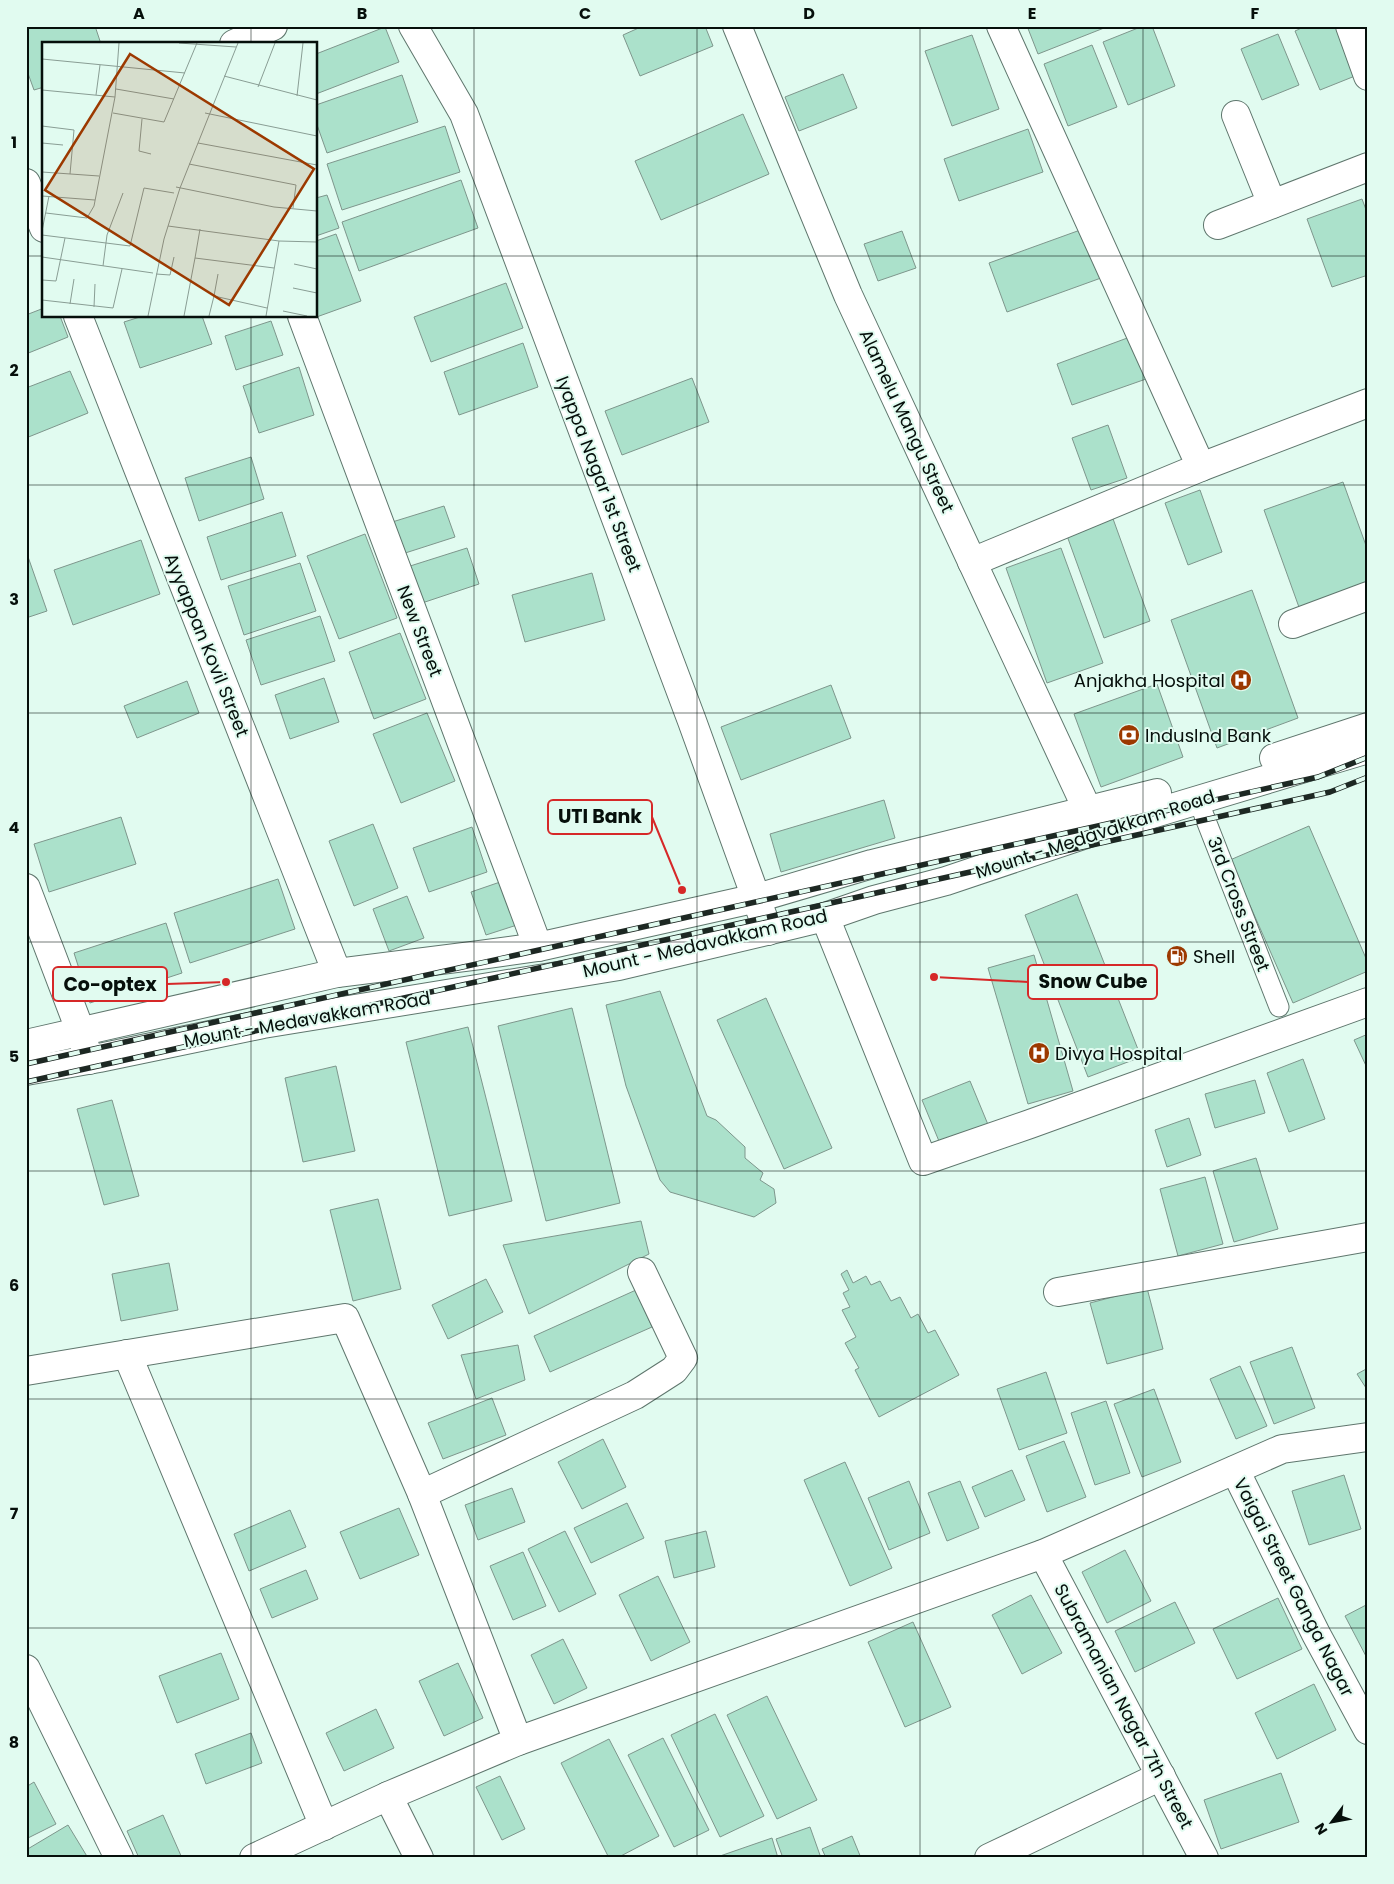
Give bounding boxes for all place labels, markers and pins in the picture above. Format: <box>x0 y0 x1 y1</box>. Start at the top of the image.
place label: Anjakha Hospital <box>1074 668 1225 693</box>
hospital icon: Anjakha Hospital <box>1229 668 1253 692</box>
bank icon: IndusInd Bank <box>1117 723 1141 747</box>
place label: IndusInd Bank <box>1145 723 1272 748</box>
callout: UTI Bank <box>548 800 652 834</box>
fuel station icon: Shell <box>1165 944 1189 968</box>
place label: Shell <box>1193 944 1235 969</box>
callout: Snow Cube <box>1028 965 1157 999</box>
callout: Co-optex <box>53 967 167 1001</box>
hospital icon: Divya Hospital <box>1027 1041 1051 1065</box>
place label: Divya Hospital <box>1055 1041 1182 1066</box>

